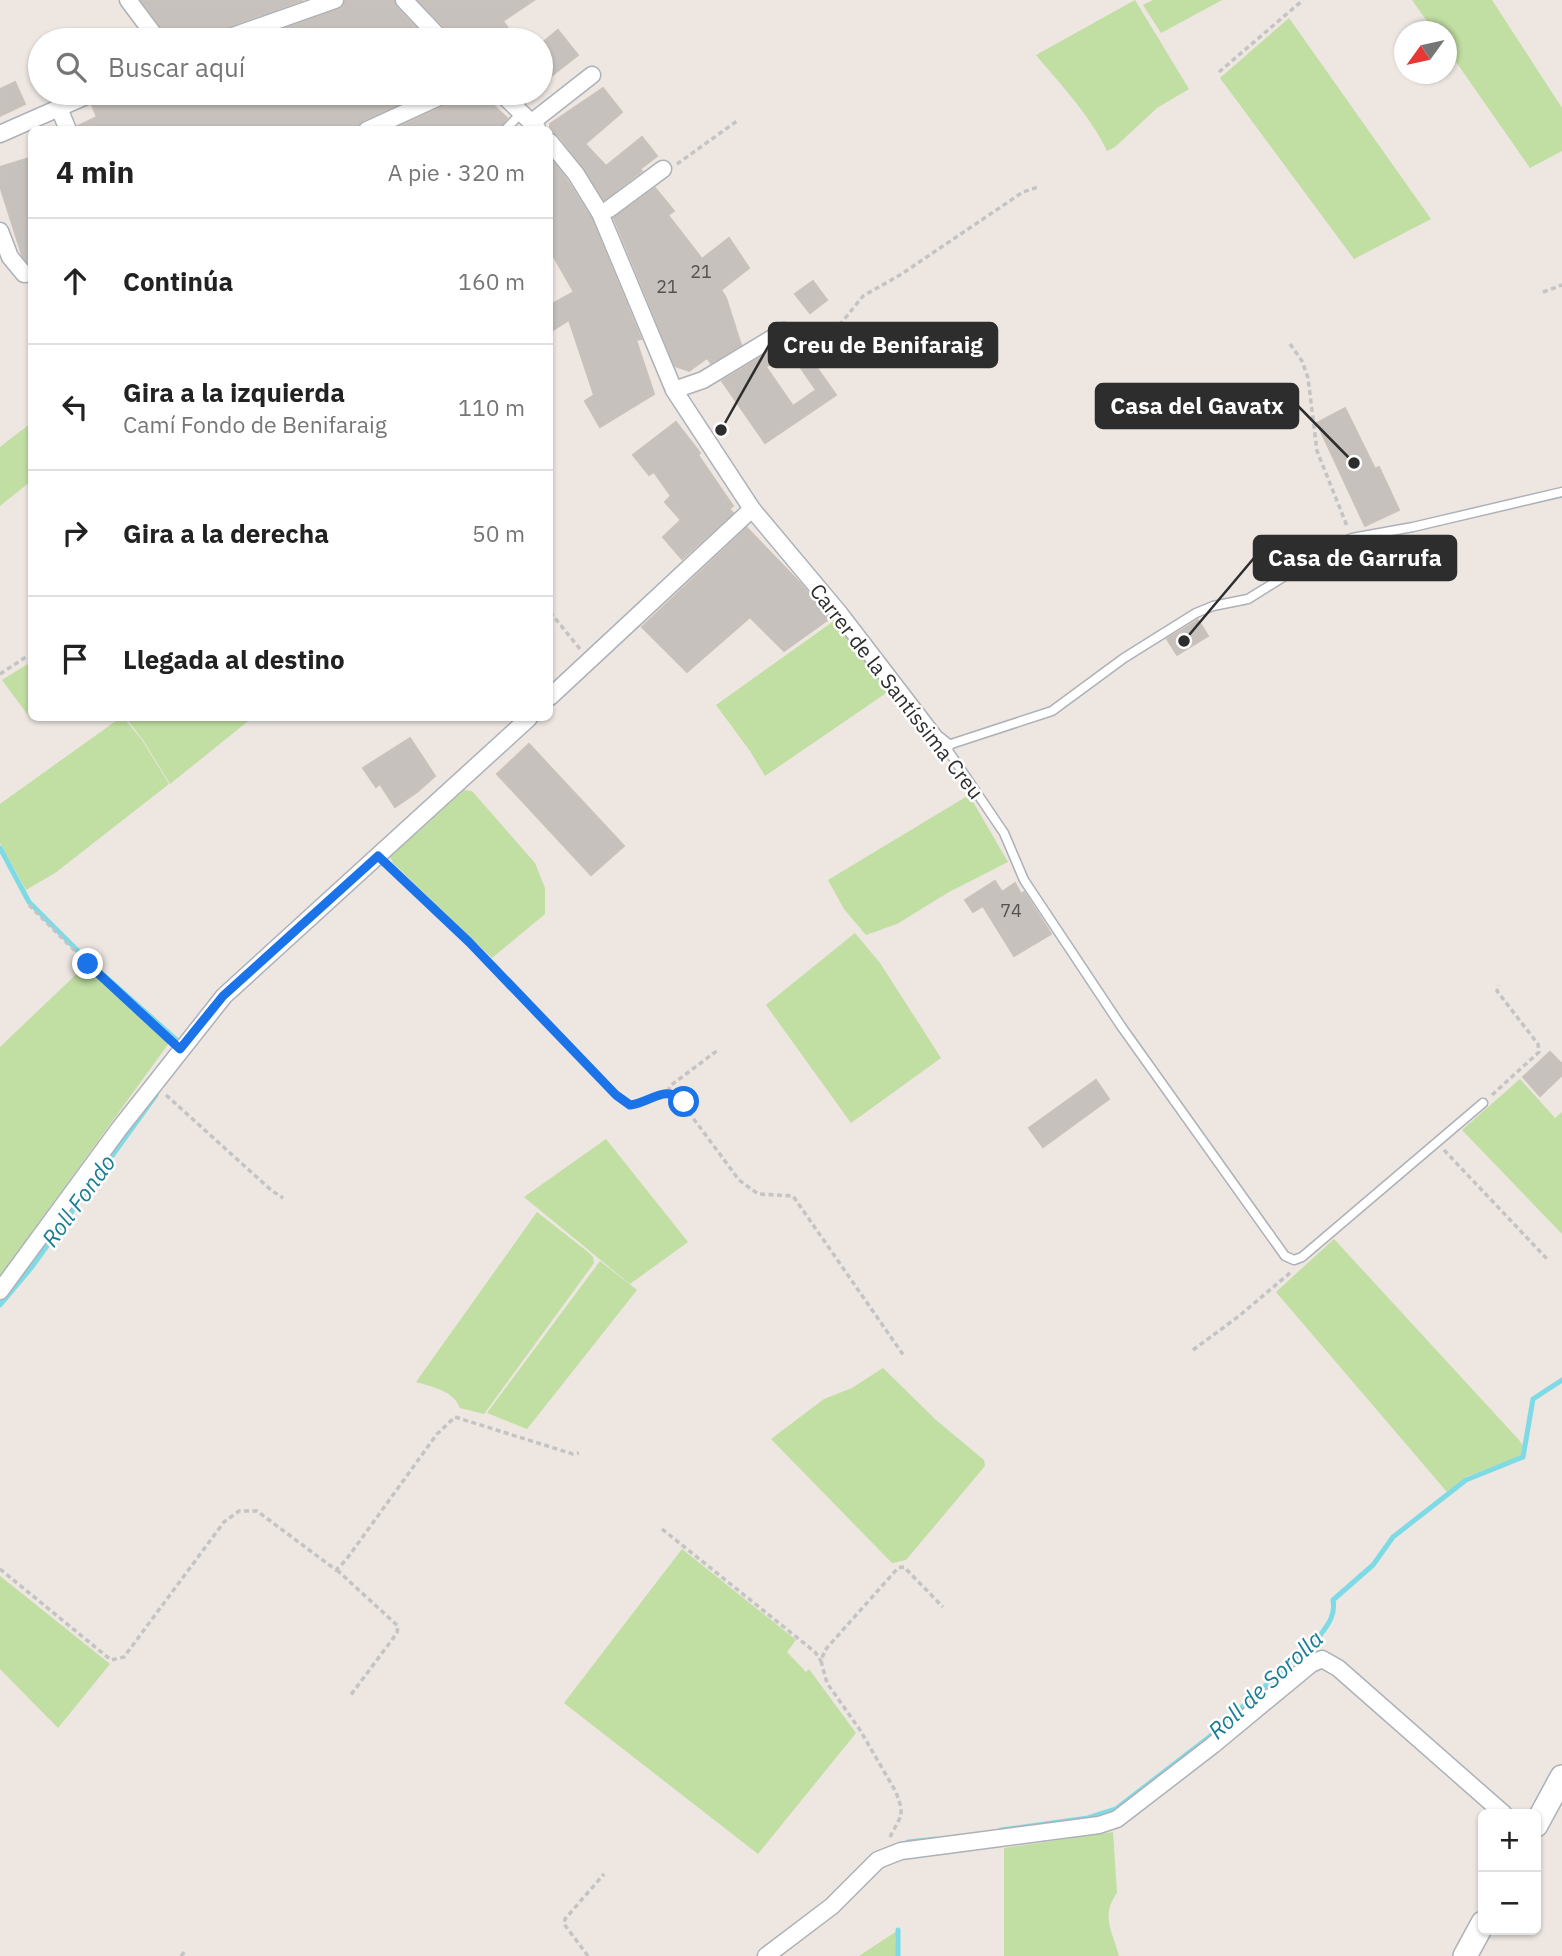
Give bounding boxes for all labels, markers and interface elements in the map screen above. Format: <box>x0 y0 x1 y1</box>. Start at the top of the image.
north arrow <box>1394 21 1457 84</box>
search box <box>28 28 553 105</box>
icon: search <box>52 48 90 86</box>
text: Buscar aquí <box>108 50 245 84</box>
text: 4 min <box>56 152 134 191</box>
text: A pie · 320 m <box>388 157 525 187</box>
house number: 21 <box>690 260 712 283</box>
icon: ahead <box>56 262 94 300</box>
text: Continúa <box>123 264 233 298</box>
text: 160 m <box>458 266 525 296</box>
house number: 21 <box>656 275 678 298</box>
callout: Creu de Benifaraig <box>769 323 997 367</box>
text: Creu de Benifaraig <box>783 329 983 359</box>
text: Gira a la izquierda <box>123 375 345 409</box>
callout: Casa del Gavatx <box>1096 384 1298 428</box>
icon: left <box>56 388 94 426</box>
text: Casa del Gavatx <box>1110 390 1284 420</box>
text: 110 m <box>458 392 525 422</box>
text: Camí Fondo de Benifaraig <box>123 409 387 439</box>
icon: right <box>56 514 94 552</box>
text: Gira a la derecha <box>123 516 329 550</box>
text: 50 m <box>472 518 525 548</box>
callout: Casa de Garrufa <box>1254 536 1456 580</box>
text: Casa de Garrufa <box>1268 542 1442 572</box>
street label: Carrer de la Santíssima Creu <box>804 577 990 805</box>
icon: arrive <box>56 640 94 678</box>
text: Llegada al destino <box>123 642 345 676</box>
house number: 74 <box>1000 899 1022 922</box>
route end <box>72 948 103 979</box>
route start <box>668 1086 699 1117</box>
water label: Roll Fondo <box>34 1148 122 1252</box>
water label: Roll de Sorolla <box>1201 1623 1329 1745</box>
map controls <box>1478 1809 1541 1935</box>
button: + <box>1478 1809 1541 1872</box>
button: − <box>1478 1872 1541 1935</box>

